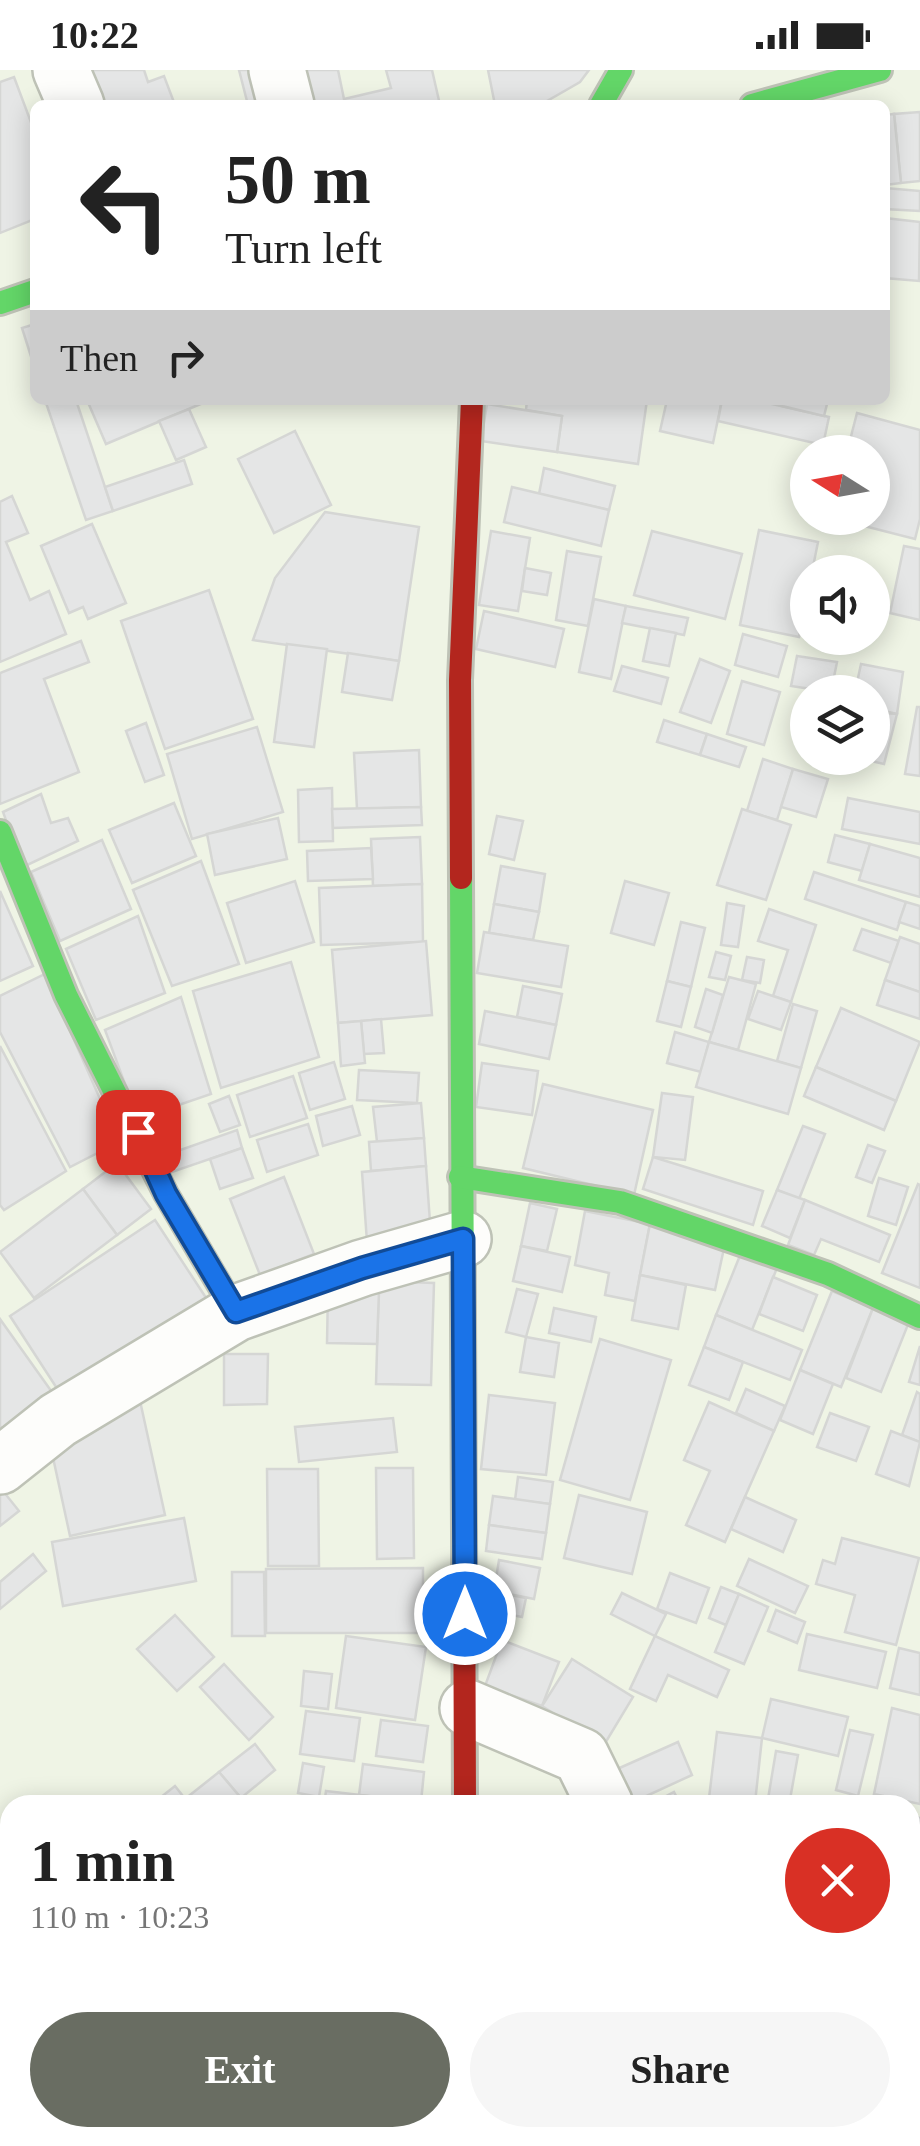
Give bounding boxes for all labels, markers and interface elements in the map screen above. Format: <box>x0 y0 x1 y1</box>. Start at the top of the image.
text: 10:22 <box>50 14 139 56</box>
icon: left <box>60 140 190 270</box>
text: 50 m <box>225 141 371 218</box>
text: Turn left <box>225 223 382 273</box>
icon: right <box>158 330 213 385</box>
text: Then <box>60 337 138 379</box>
north arrow <box>790 435 890 535</box>
map controls <box>790 435 890 775</box>
button: sound <box>790 555 890 655</box>
button: layers <box>790 675 890 775</box>
pin <box>96 1090 181 1175</box>
icon: arrive <box>111 1105 166 1160</box>
position arrow <box>413 1562 517 1666</box>
text: 1 min <box>30 1828 175 1894</box>
button: close <box>785 1828 890 1933</box>
text: 110 m · 10:23 <box>30 1899 209 1935</box>
button: Exit <box>30 2012 450 2127</box>
button: Share <box>470 2012 890 2127</box>

